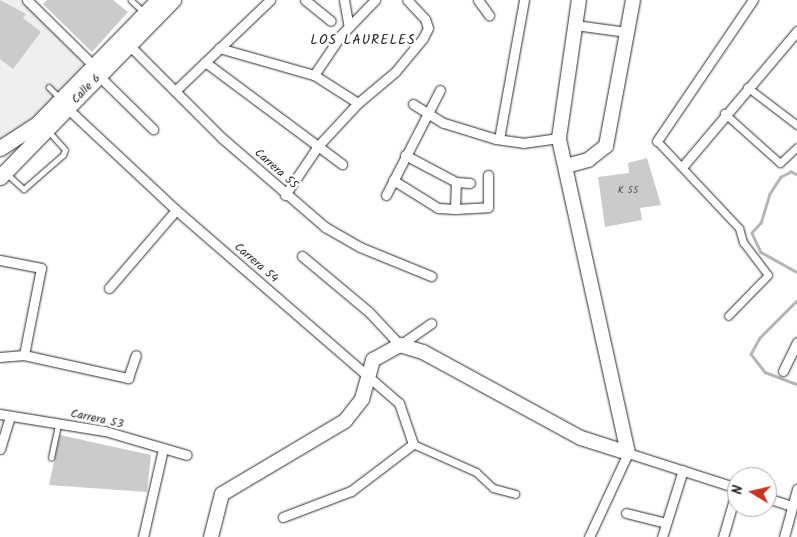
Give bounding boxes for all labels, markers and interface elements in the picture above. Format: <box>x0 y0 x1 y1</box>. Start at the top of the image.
district label: LOS LAURELES <box>309 32 417 48</box>
street label: Calle 6 <box>68 71 104 107</box>
street label: Carrera 55 <box>251 146 301 192</box>
house number: K 55 <box>618 185 638 197</box>
street label: Carrera 54 <box>231 240 281 286</box>
street label: Carrera 53 <box>69 406 125 432</box>
north arrow <box>727 467 777 517</box>
text: N <box>727 484 750 496</box>

